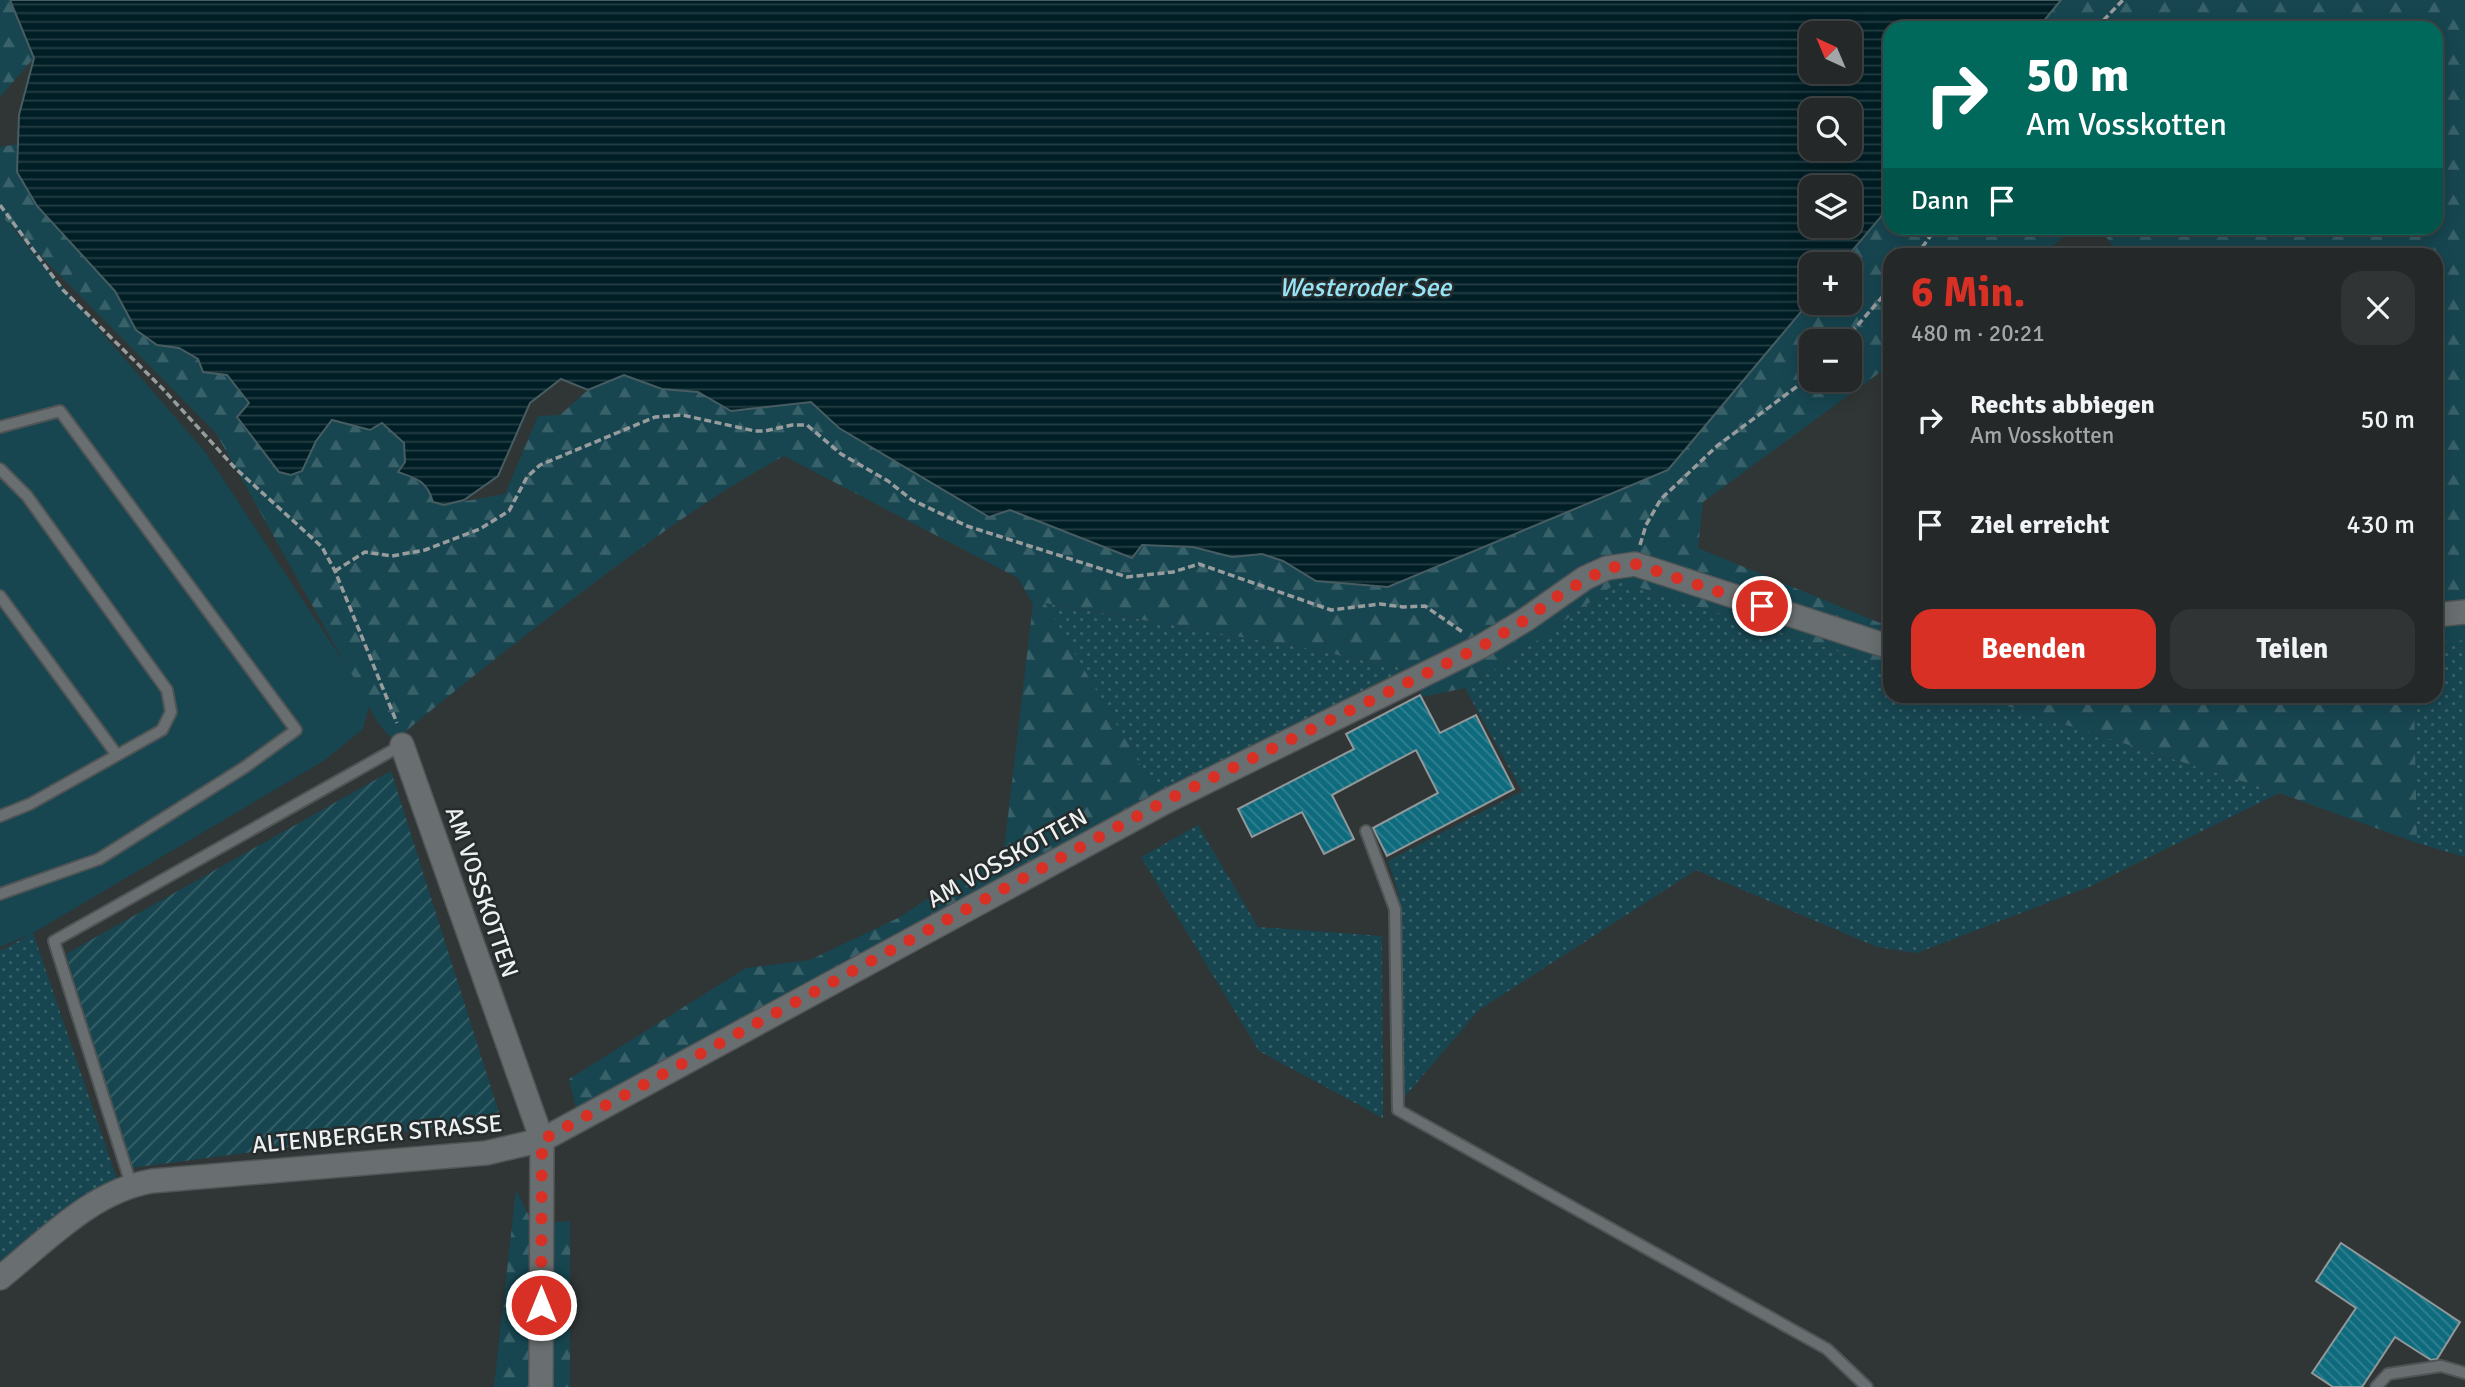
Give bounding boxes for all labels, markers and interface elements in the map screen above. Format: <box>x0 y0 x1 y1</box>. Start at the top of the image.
north arrow <box>1799 21 1862 84</box>
map controls <box>1799 21 1862 392</box>
text: 50 m <box>2026 45 2129 105</box>
icon: right <box>1911 49 2002 140</box>
button: search <box>1799 98 1862 161</box>
text: Am Vosskotten <box>2026 105 2227 144</box>
button: layers <box>1799 175 1862 238</box>
icon: arrive <box>1983 182 2021 220</box>
text: Dann <box>1911 185 1969 217</box>
button: + <box>1799 252 1862 315</box>
text: 6 Min. <box>1911 267 2025 318</box>
button: close <box>2341 271 2415 345</box>
water label: Westeroder See <box>1279 272 1453 304</box>
text: 480 m · 20:21 <box>1911 319 2045 348</box>
button: − <box>1799 329 1862 392</box>
text: Rechts abbiegen <box>1970 389 2155 421</box>
icon: right <box>1911 401 1949 439</box>
text: 50 m <box>2360 404 2415 436</box>
text: Am Vosskotten <box>1970 421 2114 450</box>
icon: arrive <box>1911 506 1949 544</box>
text: Ziel erreicht <box>1970 509 2110 541</box>
text: 430 m <box>2346 509 2415 541</box>
pin <box>1732 576 1792 636</box>
icon: arrive <box>1743 587 1781 625</box>
button: Beenden <box>1911 609 2156 689</box>
button: Teilen <box>2170 609 2415 689</box>
street label: AM VOSSKOTTEN <box>922 802 1092 914</box>
street label: AM VOSSKOTTEN <box>439 803 525 981</box>
street label: ALTENBERGER STRASSE <box>251 1108 503 1160</box>
position arrow <box>504 1268 578 1342</box>

